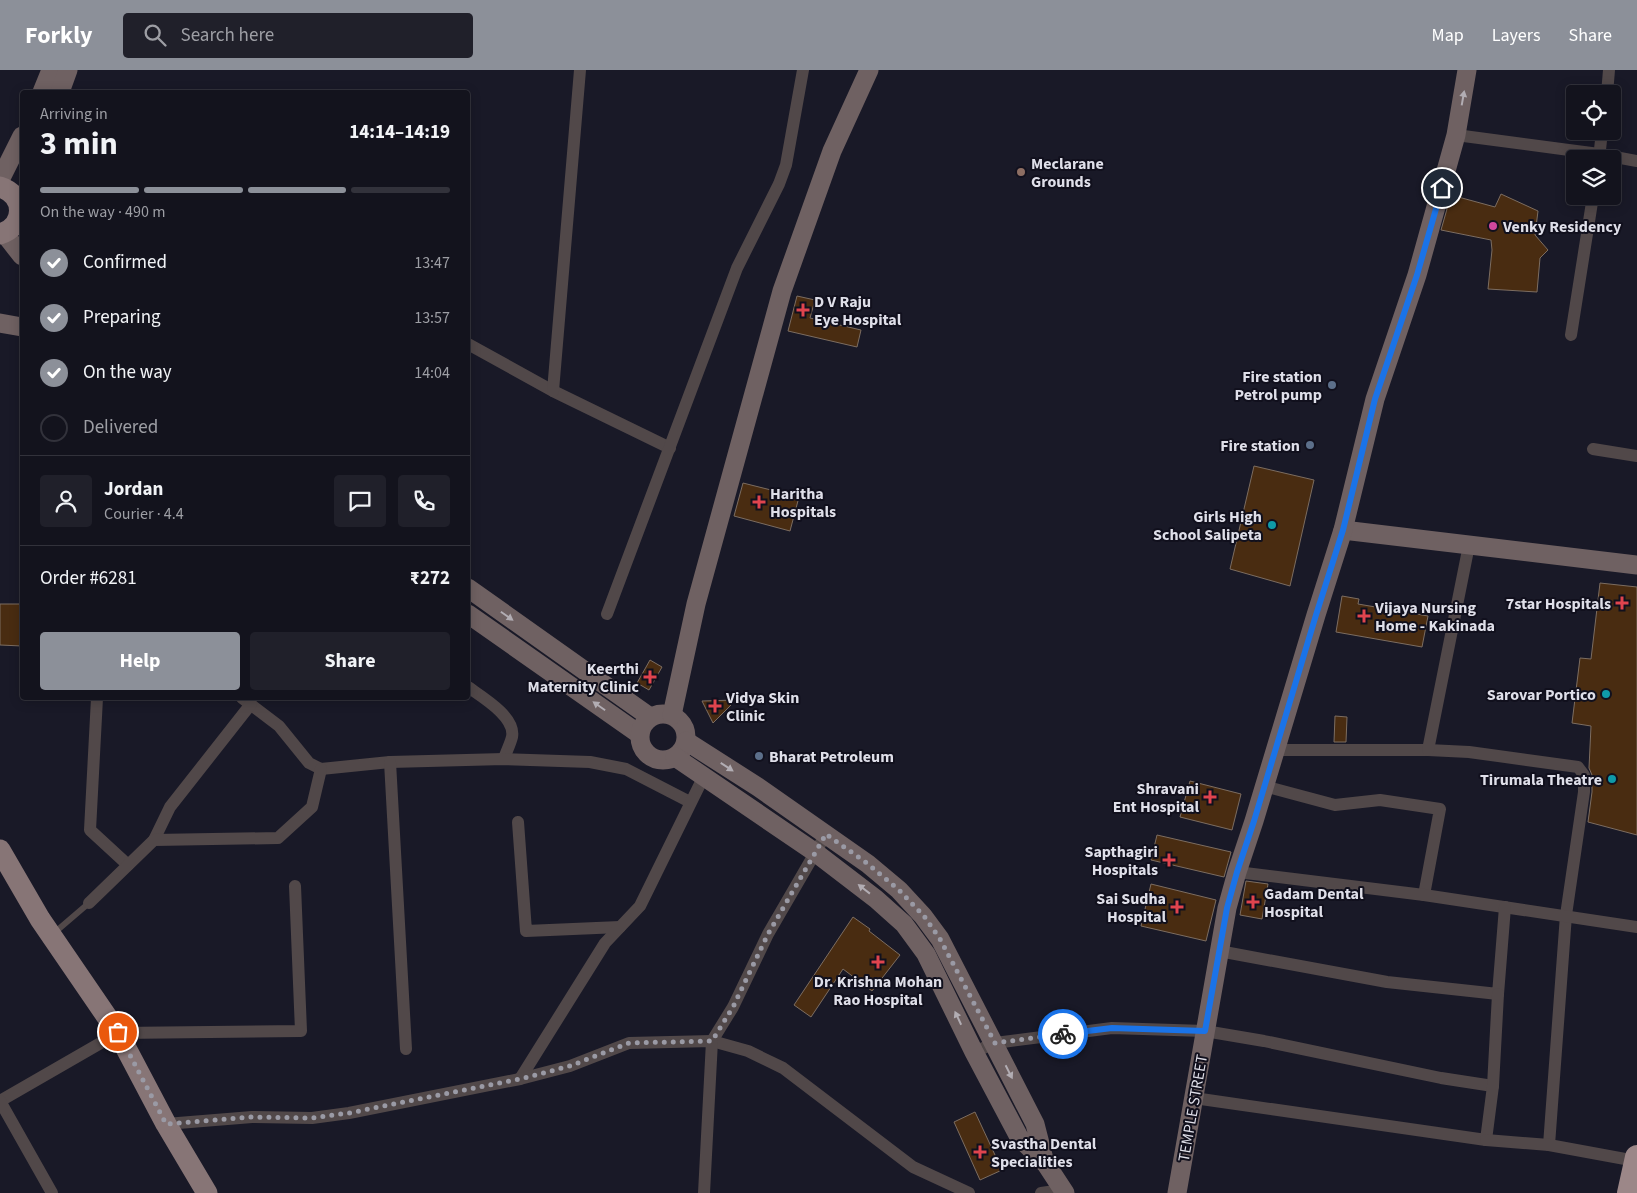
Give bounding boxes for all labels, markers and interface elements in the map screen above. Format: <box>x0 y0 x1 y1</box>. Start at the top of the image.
search box <box>123 13 473 58</box>
text: Forkly <box>25 18 93 53</box>
icon: search <box>141 21 169 49</box>
text: Search here <box>181 22 274 49</box>
text: Map <box>1432 23 1464 48</box>
text: Layers <box>1492 23 1541 48</box>
text: Share <box>1569 23 1612 48</box>
map controls <box>1566 85 1621 205</box>
button: locate <box>1566 85 1621 140</box>
one-way arrow <box>1459 90 1467 106</box>
text: Arriving in <box>40 103 108 125</box>
text: 14:14–14:19 <box>349 119 450 146</box>
text: 3 min <box>40 121 118 167</box>
button: layers <box>1566 150 1621 205</box>
place label: Meclarane Grounds <box>1031 153 1104 193</box>
marker: Meclarane Grounds <box>1015 166 1027 178</box>
pin <box>1421 167 1463 209</box>
icon: home <box>1428 174 1456 202</box>
text: On the way · 490 m <box>40 201 165 223</box>
place label: Venky Residency <box>1502 216 1622 238</box>
marker: Venky Residency <box>1487 220 1499 232</box>
icon: check <box>40 249 68 277</box>
text: Confirmed <box>83 249 167 276</box>
text: 13:47 <box>414 252 450 274</box>
place label: D V Raju Eye Hospital <box>814 291 902 331</box>
marker: D V Raju Eye Hospital <box>796 303 810 317</box>
icon: check <box>40 304 68 332</box>
text: Preparing <box>83 304 161 331</box>
text: 13:57 <box>414 307 450 329</box>
icon: check <box>40 359 68 387</box>
text: On the way <box>83 359 172 386</box>
text: 14:04 <box>414 362 450 384</box>
place label: Fire station Petrol pump <box>1235 366 1322 406</box>
marker: Fire station Petrol pump <box>1326 379 1338 391</box>
text: Delivered <box>83 414 158 441</box>
place label: Fire station <box>1220 435 1300 457</box>
marker: Fire station <box>1304 439 1316 451</box>
button: person <box>40 475 92 527</box>
button: chat <box>334 475 386 527</box>
button: phone <box>398 475 450 527</box>
text: Jordan <box>104 476 163 503</box>
place label: Haritha Hospitals <box>770 483 836 523</box>
marker: Haritha Hospitals <box>752 495 766 509</box>
text: Courier · 4.4 <box>104 503 184 525</box>
place label: Girls High School Salipeta <box>1153 506 1262 546</box>
marker: Girls High School Salipeta <box>1266 519 1278 531</box>
text: Order #6281 <box>40 565 137 592</box>
text: ₹272 <box>410 565 450 592</box>
place label: 7star Hospitals <box>1506 593 1611 615</box>
marker: 7star Hospitals <box>1615 596 1629 610</box>
place label: Vijaya Nursing Home - Kakinada <box>1374 597 1495 637</box>
marker: Vijaya Nursing Home - Kakinada <box>1357 609 1371 623</box>
one-way arrow <box>501 611 514 621</box>
button: Help <box>40 632 240 690</box>
button: Share <box>250 632 450 690</box>
place label: Keerthi Maternity Clinic <box>528 658 640 698</box>
marker: Keerthi Maternity Clinic <box>643 670 657 684</box>
place label: Sarovar Portico <box>1487 684 1596 706</box>
place label: Vidya Skin Clinic <box>725 687 799 727</box>
marker: Sarovar Portico <box>1600 688 1612 700</box>
marker: Vidya Skin Clinic <box>708 699 722 713</box>
one-way arrow <box>592 701 606 711</box>
place label: Bharat Petroleum <box>769 746 894 768</box>
marker: Bharat Petroleum <box>753 750 765 762</box>
one-way arrow <box>721 763 734 772</box>
place label: Tirumala Theatre <box>1480 769 1602 791</box>
marker: Tirumala Theatre <box>1606 773 1618 785</box>
place label: Shravani Ent Hospital <box>1113 778 1199 818</box>
marker: Shravani Ent Hospital <box>1203 790 1217 804</box>
place label: Sapthagiri Hospitals <box>1084 841 1158 881</box>
marker: Sapthagiri Hospitals <box>1162 853 1176 867</box>
place label: Gadam Dental Hospital <box>1264 883 1364 923</box>
one-way arrow <box>858 884 871 895</box>
place label: Sai Sudha Hospital <box>1096 888 1166 928</box>
marker: Gadam Dental Hospital <box>1246 895 1260 909</box>
marker: Sai Sudha Hospital <box>1170 900 1184 914</box>
marker: Dr. Krishna Mohan Rao Hospital <box>871 955 885 969</box>
place label: Dr. Krishna Mohan Rao Hospital <box>814 971 942 1011</box>
courier <box>1038 1009 1088 1059</box>
pin <box>97 1011 139 1053</box>
one-way arrow <box>954 1011 963 1026</box>
icon: bag <box>104 1018 132 1046</box>
icon: bike <box>1049 1020 1077 1048</box>
street label: TEMPLE STREET <box>1173 1052 1213 1163</box>
one-way arrow <box>1005 1065 1013 1079</box>
place label: Svastha Dental Specialities <box>991 1133 1097 1173</box>
marker: Svastha Dental Specialities <box>973 1145 987 1159</box>

